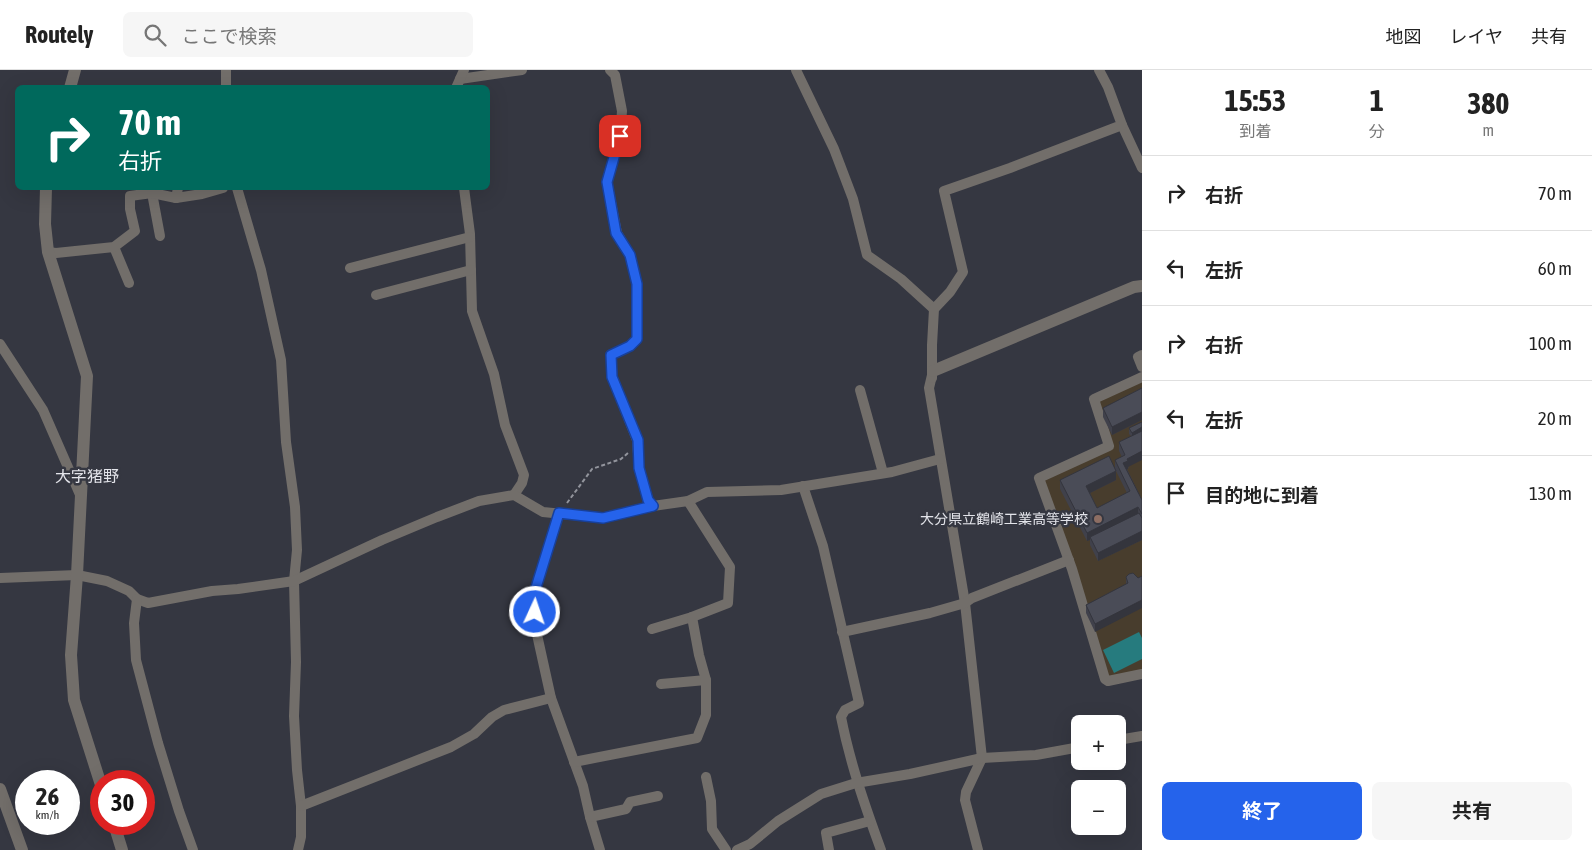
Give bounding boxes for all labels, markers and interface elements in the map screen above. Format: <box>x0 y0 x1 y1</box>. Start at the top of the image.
search box <box>123 12 473 57</box>
text: Routely <box>25 21 93 48</box>
icon: search <box>141 21 169 49</box>
text: ここで検索 <box>181 25 276 47</box>
text: 地図 <box>1386 26 1422 47</box>
text: レイヤ <box>1450 26 1503 47</box>
text: 共有 <box>1531 26 1567 47</box>
text: 15:53 <box>1224 83 1286 117</box>
text: 1 <box>1370 83 1384 117</box>
text: 380 <box>1467 86 1509 120</box>
text: 70 m <box>118 102 181 142</box>
icon: right <box>35 105 100 170</box>
pin <box>599 115 641 157</box>
text: m <box>1483 121 1494 139</box>
icon: arrive <box>606 122 634 150</box>
text: 到着 <box>1239 122 1271 140</box>
text: 分 <box>1369 122 1385 140</box>
text: 右折 <box>118 148 162 174</box>
icon: right <box>1162 179 1190 207</box>
text: 70 m <box>1538 182 1572 204</box>
text: 右折 <box>1205 184 1243 206</box>
icon: left <box>1162 254 1190 282</box>
text: 60 m <box>1538 257 1572 279</box>
text: 左折 <box>1205 259 1243 281</box>
icon: right <box>1162 329 1190 357</box>
text: 100 m <box>1529 332 1572 354</box>
text: 右折 <box>1205 334 1243 356</box>
icon: left <box>1162 404 1190 432</box>
text: 20 m <box>1538 407 1572 429</box>
text: 左折 <box>1205 409 1243 431</box>
district label: 大字猪野 <box>55 467 119 485</box>
icon: arrive <box>1162 479 1190 507</box>
text: 130 m <box>1529 482 1572 504</box>
text: 目的地に到着 <box>1205 484 1319 506</box>
place label: 大分県立鶴崎工業高等学校 <box>920 511 1088 527</box>
marker: 大分県立鶴崎工業高等学校 <box>1092 513 1104 525</box>
position arrow <box>508 585 560 637</box>
map controls <box>1071 715 1126 835</box>
button: + <box>1071 715 1126 770</box>
speed limit sign: 30 <box>90 770 155 835</box>
button: − <box>1071 780 1126 835</box>
text: 26 <box>36 782 59 810</box>
button: 終了 <box>1162 782 1362 840</box>
button: 共有 <box>1372 782 1572 840</box>
text: km/h <box>36 808 59 822</box>

